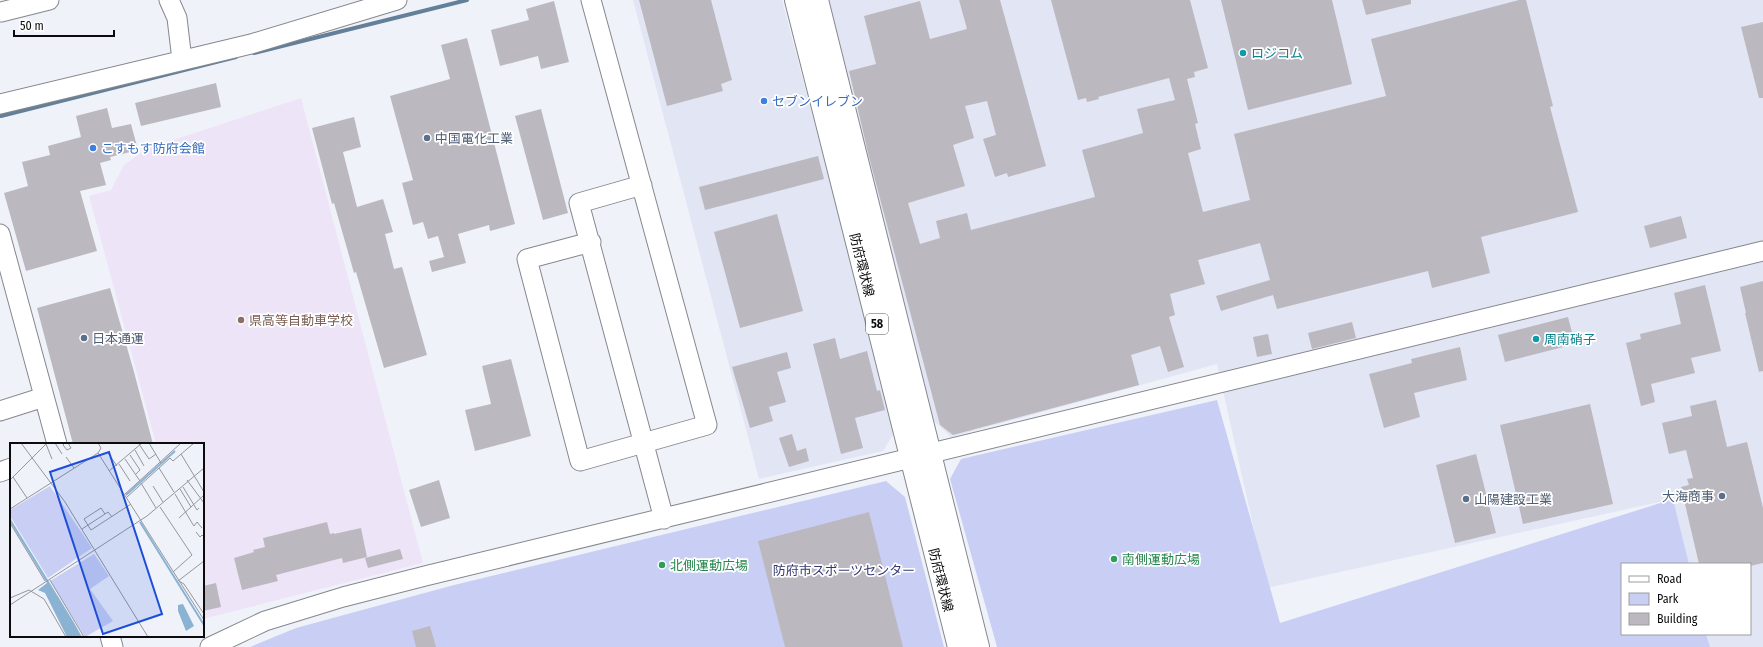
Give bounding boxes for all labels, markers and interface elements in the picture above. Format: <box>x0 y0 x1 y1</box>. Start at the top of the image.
scale bar <box>14 12 114 38</box>
text: 50 m <box>20 19 44 33</box>
place label: ロジコム <box>1251 46 1303 61</box>
marker: ロジコム <box>1238 48 1248 58</box>
place label: セブンイレブン <box>772 94 863 109</box>
marker: セブンイレブン <box>759 96 769 106</box>
place label: 中国電化工業 <box>435 131 513 146</box>
marker: 中国電化工業 <box>422 133 432 143</box>
place label: こすもす防府会館 <box>101 141 205 156</box>
marker: こすもす防府会館 <box>88 143 98 153</box>
street label: 防府環状線 <box>847 232 877 298</box>
place label: 県高等自動車学校 <box>249 313 353 328</box>
road number: 58 <box>866 314 888 334</box>
marker: 県高等自動車学校 <box>236 315 246 325</box>
place label: 日本通運 <box>92 331 144 346</box>
place label: 周南硝子 <box>1544 332 1596 347</box>
marker: 日本通運 <box>79 333 89 343</box>
marker: 周南硝子 <box>1531 334 1541 344</box>
inset map <box>10 443 204 637</box>
place label: 大海商事 <box>1662 489 1714 504</box>
marker: 大海商事 <box>1717 491 1727 501</box>
place label: 山陽建設工業 <box>1474 492 1552 507</box>
marker: 山陽建設工業 <box>1461 494 1471 504</box>
street label: 防府環状線 <box>926 547 956 613</box>
place label: 南側運動広場 <box>1122 552 1200 567</box>
marker: 南側運動広場 <box>1109 554 1119 564</box>
place label: 北側運動広場 <box>670 558 748 573</box>
marker: 北側運動広場 <box>657 560 667 570</box>
park label: 防府市スポーツセンター <box>773 563 915 578</box>
legend <box>1621 563 1751 635</box>
text: Road <box>1657 572 1682 586</box>
text: Park <box>1657 592 1679 606</box>
text: Building <box>1657 612 1698 626</box>

